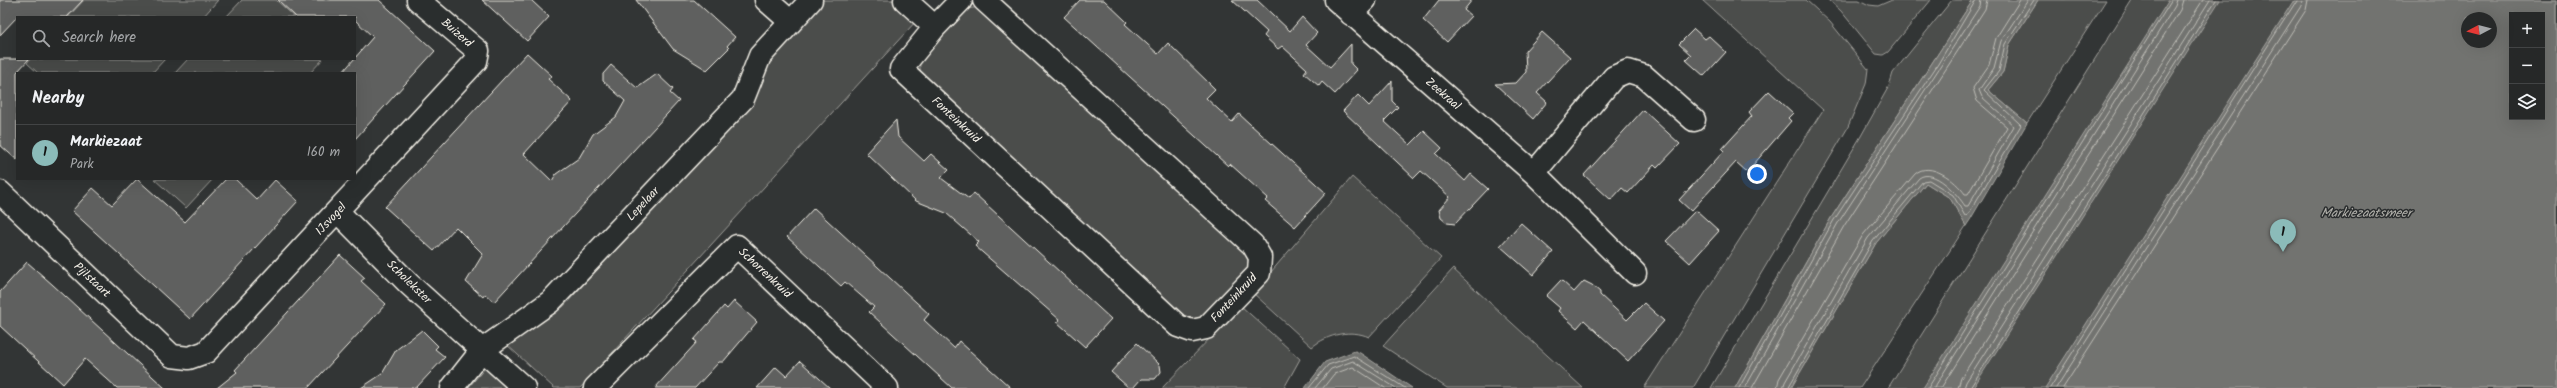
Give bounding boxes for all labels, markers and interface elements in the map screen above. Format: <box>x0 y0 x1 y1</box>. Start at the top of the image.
north arrow <box>2461 12 2497 48</box>
map controls <box>2509 12 2545 120</box>
button: + <box>2509 12 2545 48</box>
street label: Buizerd <box>437 14 478 53</box>
search box <box>16 16 356 60</box>
text: Search here <box>62 26 136 50</box>
icon: search <box>30 27 52 49</box>
button: − <box>2509 48 2545 84</box>
street label: Zeekraal <box>1421 73 1465 115</box>
button: layers <box>2509 84 2545 120</box>
text: Nearby <box>32 85 84 112</box>
street label: Fonteinkruid <box>927 92 986 149</box>
text: Markiezaat <box>70 130 142 154</box>
text: 1 <box>43 142 47 163</box>
text: 160 m <box>307 142 340 163</box>
text: Park <box>70 154 94 175</box>
your location <box>1747 164 1767 184</box>
street label: Lepelaar <box>622 182 665 226</box>
street label: IJsvogel <box>311 198 351 240</box>
water label: Markiezaatsmeer <box>2321 203 2414 224</box>
pin: 1 <box>2270 219 2296 252</box>
street label: Schorrenkruid <box>734 243 797 304</box>
street label: Scholekster <box>382 255 437 309</box>
street label: Pijlstaart <box>69 258 115 303</box>
street label: Fonteinkruid <box>1206 268 1263 327</box>

